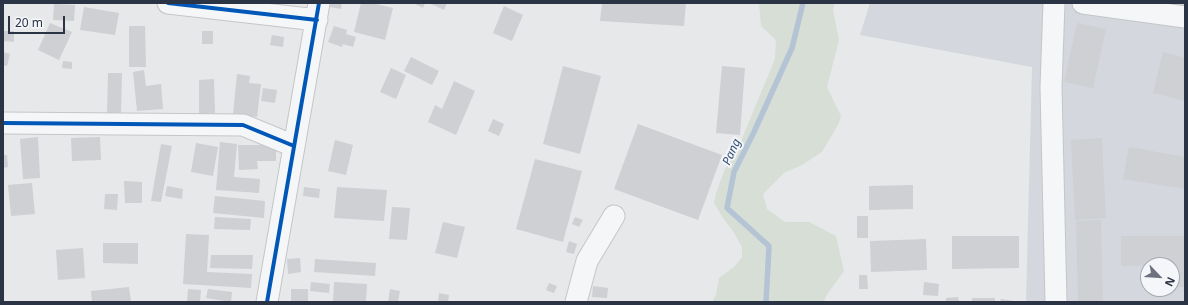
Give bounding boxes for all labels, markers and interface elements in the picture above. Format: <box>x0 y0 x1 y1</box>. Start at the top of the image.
scale bar <box>10 8 67 34</box>
text: 20 m <box>15 14 43 31</box>
water label: Pang <box>720 137 744 167</box>
north arrow <box>1140 257 1180 297</box>
text: N <box>1162 275 1179 289</box>

